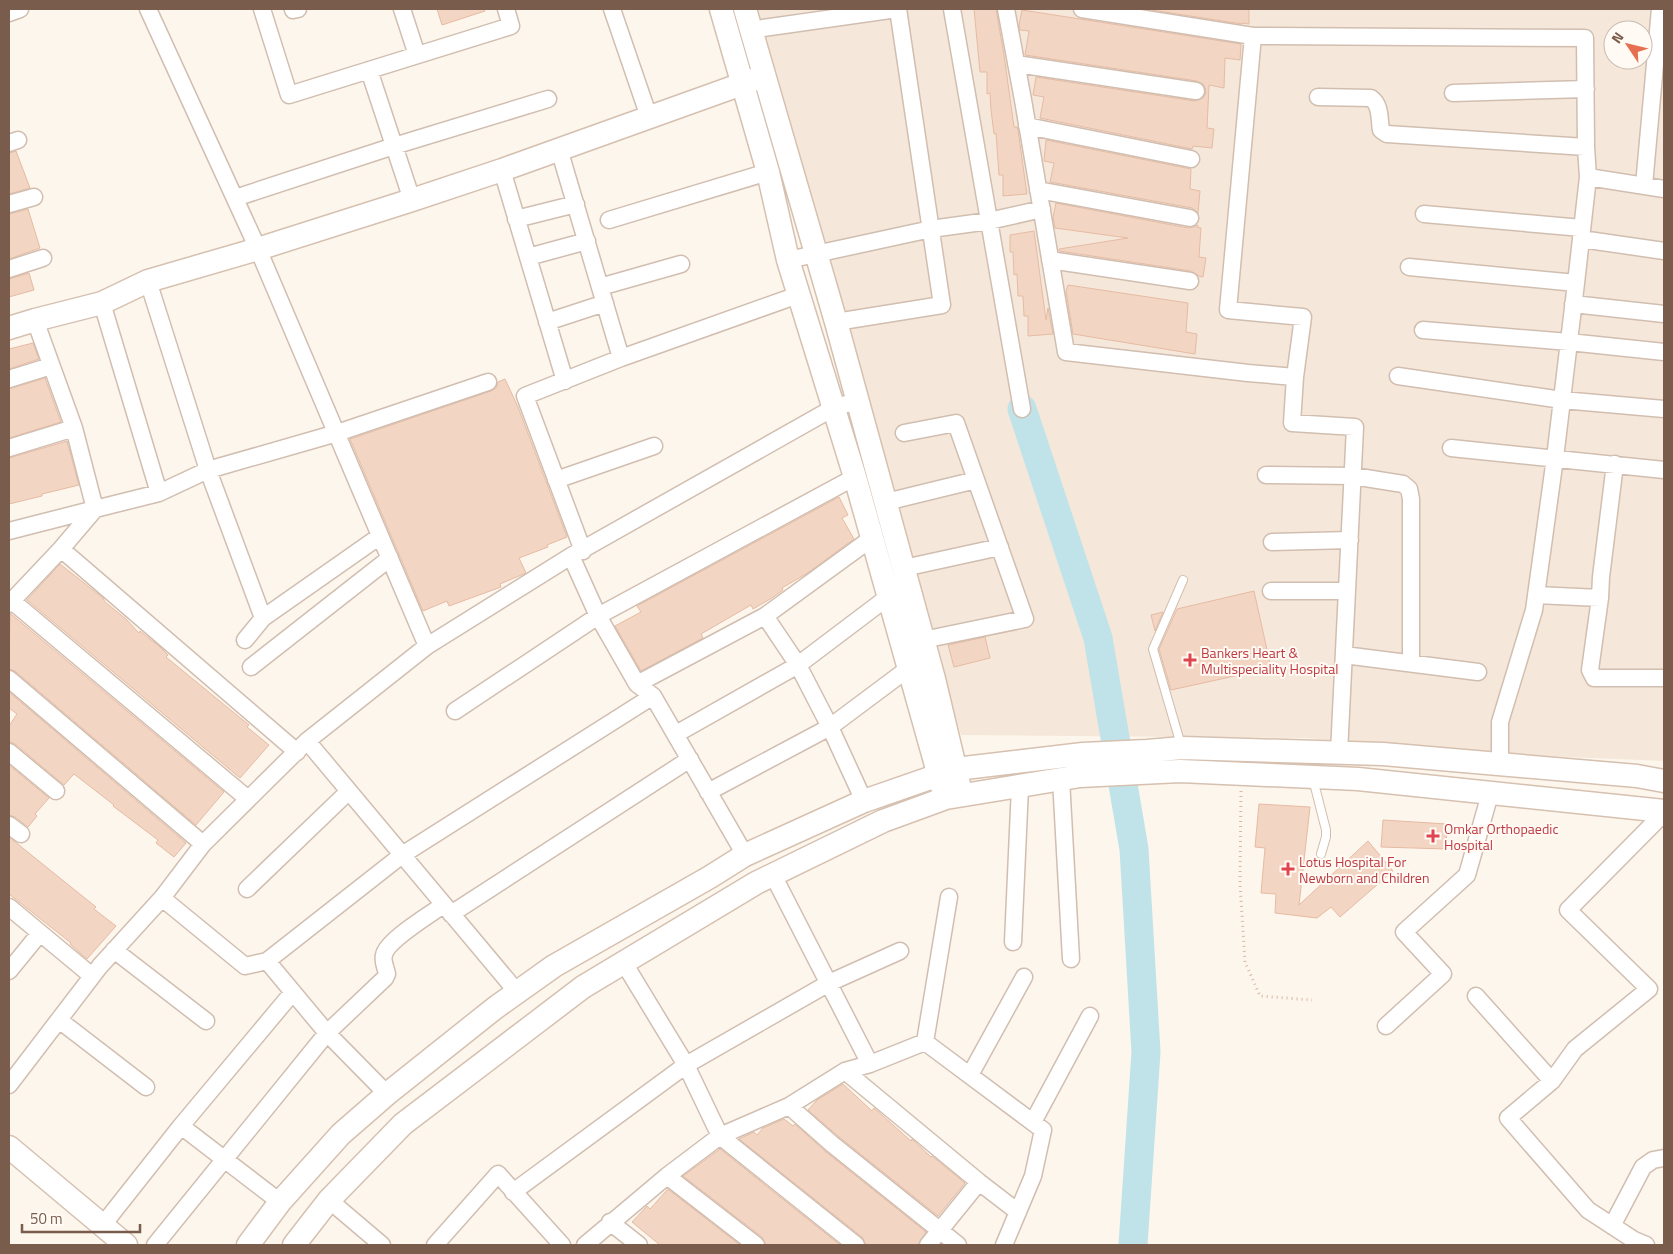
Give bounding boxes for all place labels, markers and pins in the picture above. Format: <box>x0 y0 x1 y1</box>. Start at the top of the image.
place label: Bankers Heart & Multispeciality Hospital <box>1201 642 1339 679</box>
marker: Bankers Heart & Multispeciality Hospital <box>1183 653 1197 667</box>
place label: Omkar Orthopaedic Hospital <box>1444 818 1559 855</box>
marker: Omkar Orthopaedic Hospital <box>1426 829 1440 843</box>
place label: Lotus Hospital For Newborn and Children <box>1299 851 1429 888</box>
marker: Lotus Hospital For Newborn and Children <box>1281 862 1295 876</box>

